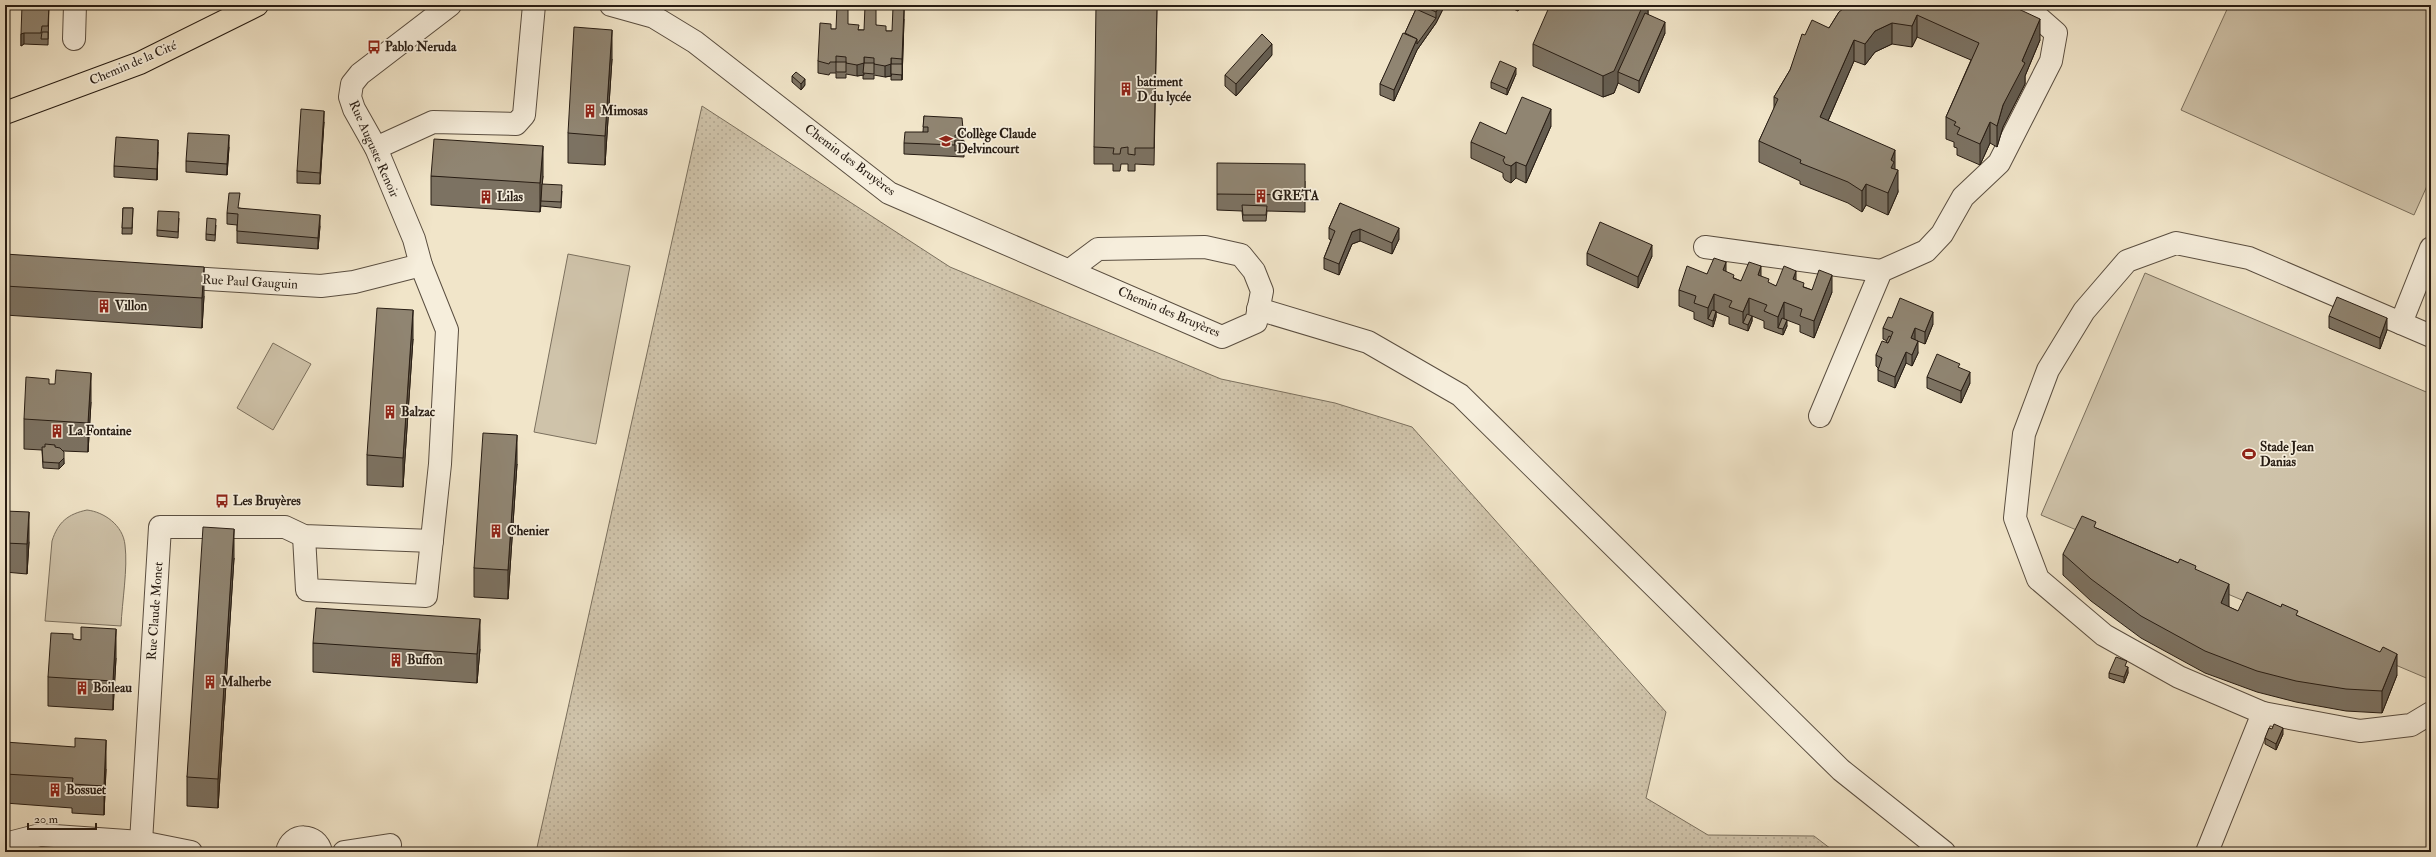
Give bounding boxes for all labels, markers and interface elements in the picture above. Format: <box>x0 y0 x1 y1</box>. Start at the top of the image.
street label: Chemin de la Cité <box>87 37 180 89</box>
bus stop icon: Pablo Neruda <box>366 39 382 55</box>
place label: Pablo Neruda <box>385 39 457 55</box>
place label: batiment D du lycée <box>1136 74 1192 106</box>
building icon: batiment D du lycée <box>1118 81 1134 97</box>
street label: Rue Auguste Renoir <box>345 98 403 200</box>
building icon: Mimosas <box>582 103 598 119</box>
place label: Mimosas <box>600 103 648 119</box>
street label: Chemin des Bruyères <box>801 121 899 200</box>
place label: Collège Claude Delvincourt <box>957 126 1037 157</box>
school or university icon: Collège Claude Delvincourt <box>938 133 954 149</box>
building icon: GRETA <box>1253 188 1269 204</box>
place label: GRETA <box>1272 188 1320 204</box>
building icon: Lilas <box>478 189 494 205</box>
place label: Lilas <box>497 189 524 205</box>
street label: Rue Paul Gauguin <box>202 272 299 293</box>
street label: Chemin des Bruyères <box>1115 283 1223 342</box>
building icon: Villon <box>96 298 112 314</box>
place label: Villon <box>114 298 147 314</box>
building icon: Balzac <box>382 404 398 420</box>
place label: Balzac <box>401 404 436 420</box>
building icon: La Fontaine <box>49 423 65 439</box>
place label: La Fontaine <box>68 423 132 439</box>
place label: Stade Jean Danias <box>2260 439 2314 470</box>
sports icon: Stade Jean Danias <box>2241 446 2257 462</box>
bus stop icon: Les Bruyères <box>214 493 230 509</box>
place label: Les Bruyères <box>233 493 301 510</box>
building icon: Chenier <box>488 523 504 539</box>
place label: Chenier <box>507 523 550 539</box>
street label: Rue Claude Monet <box>144 561 166 661</box>
building icon: Buffon <box>388 652 404 668</box>
place label: Buffon <box>407 652 443 668</box>
building icon: Malherbe <box>202 674 218 690</box>
place label: Malherbe <box>220 674 272 690</box>
building icon: Boileau <box>74 680 90 696</box>
place label: Boileau <box>93 680 132 696</box>
building icon: Bossuet <box>47 782 63 798</box>
place label: Bossuet <box>66 782 107 798</box>
scale bar <box>28 805 96 831</box>
text: 20 m <box>34 812 59 827</box>

